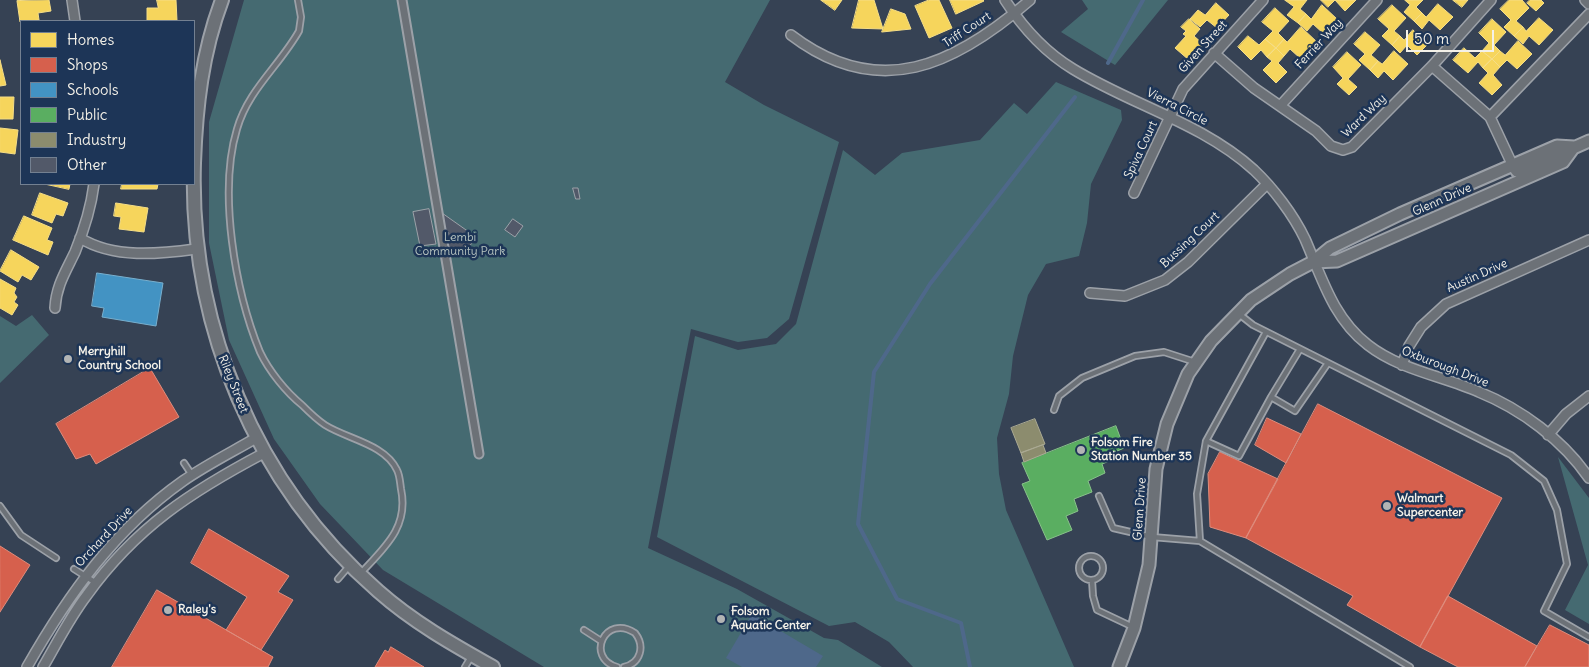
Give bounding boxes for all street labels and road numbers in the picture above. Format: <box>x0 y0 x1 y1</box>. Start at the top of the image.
street label: Triff Court <box>940 9 994 51</box>
street label: Ferrier Way <box>1292 16 1346 72</box>
street label: Given Street <box>1176 18 1230 76</box>
street label: Vierra Circle <box>1144 85 1210 129</box>
street label: Ward Way <box>1339 91 1389 141</box>
street label: Spiva Court <box>1121 119 1161 181</box>
street label: Glenn Drive <box>1410 181 1474 219</box>
street label: Bussing Court <box>1158 209 1222 271</box>
street label: Austin Drive <box>1444 256 1510 296</box>
street label: Oxburough Drive <box>1399 344 1491 390</box>
street label: Riley Street <box>215 353 251 415</box>
street label: Glenn Drive <box>1131 477 1149 541</box>
street label: Orchard Drive <box>72 504 136 570</box>

